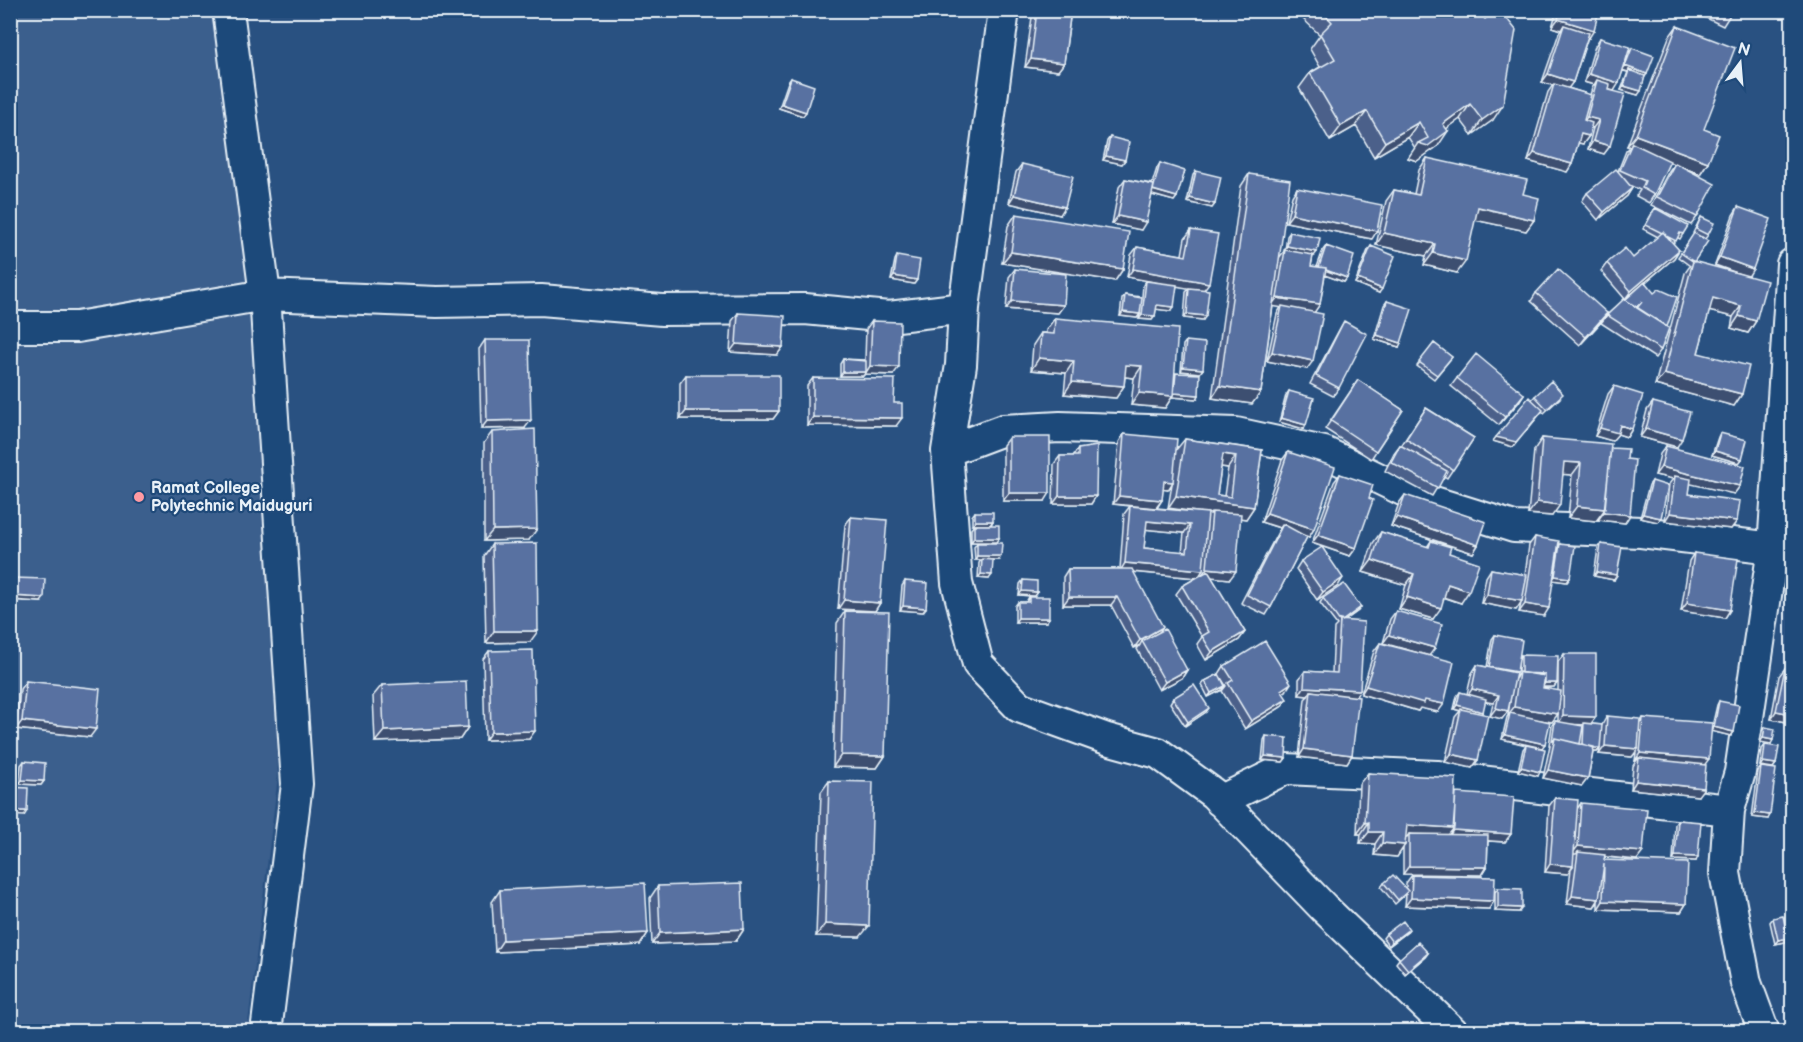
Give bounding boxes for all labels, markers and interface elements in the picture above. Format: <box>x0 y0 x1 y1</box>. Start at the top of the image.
north arrow <box>1710 33 1770 93</box>
text: N <box>1735 39 1752 61</box>
place label: Ramat College Polytechnic Maiduguri <box>151 479 312 516</box>
marker: Ramat College Polytechnic Maiduguri <box>132 490 146 504</box>

